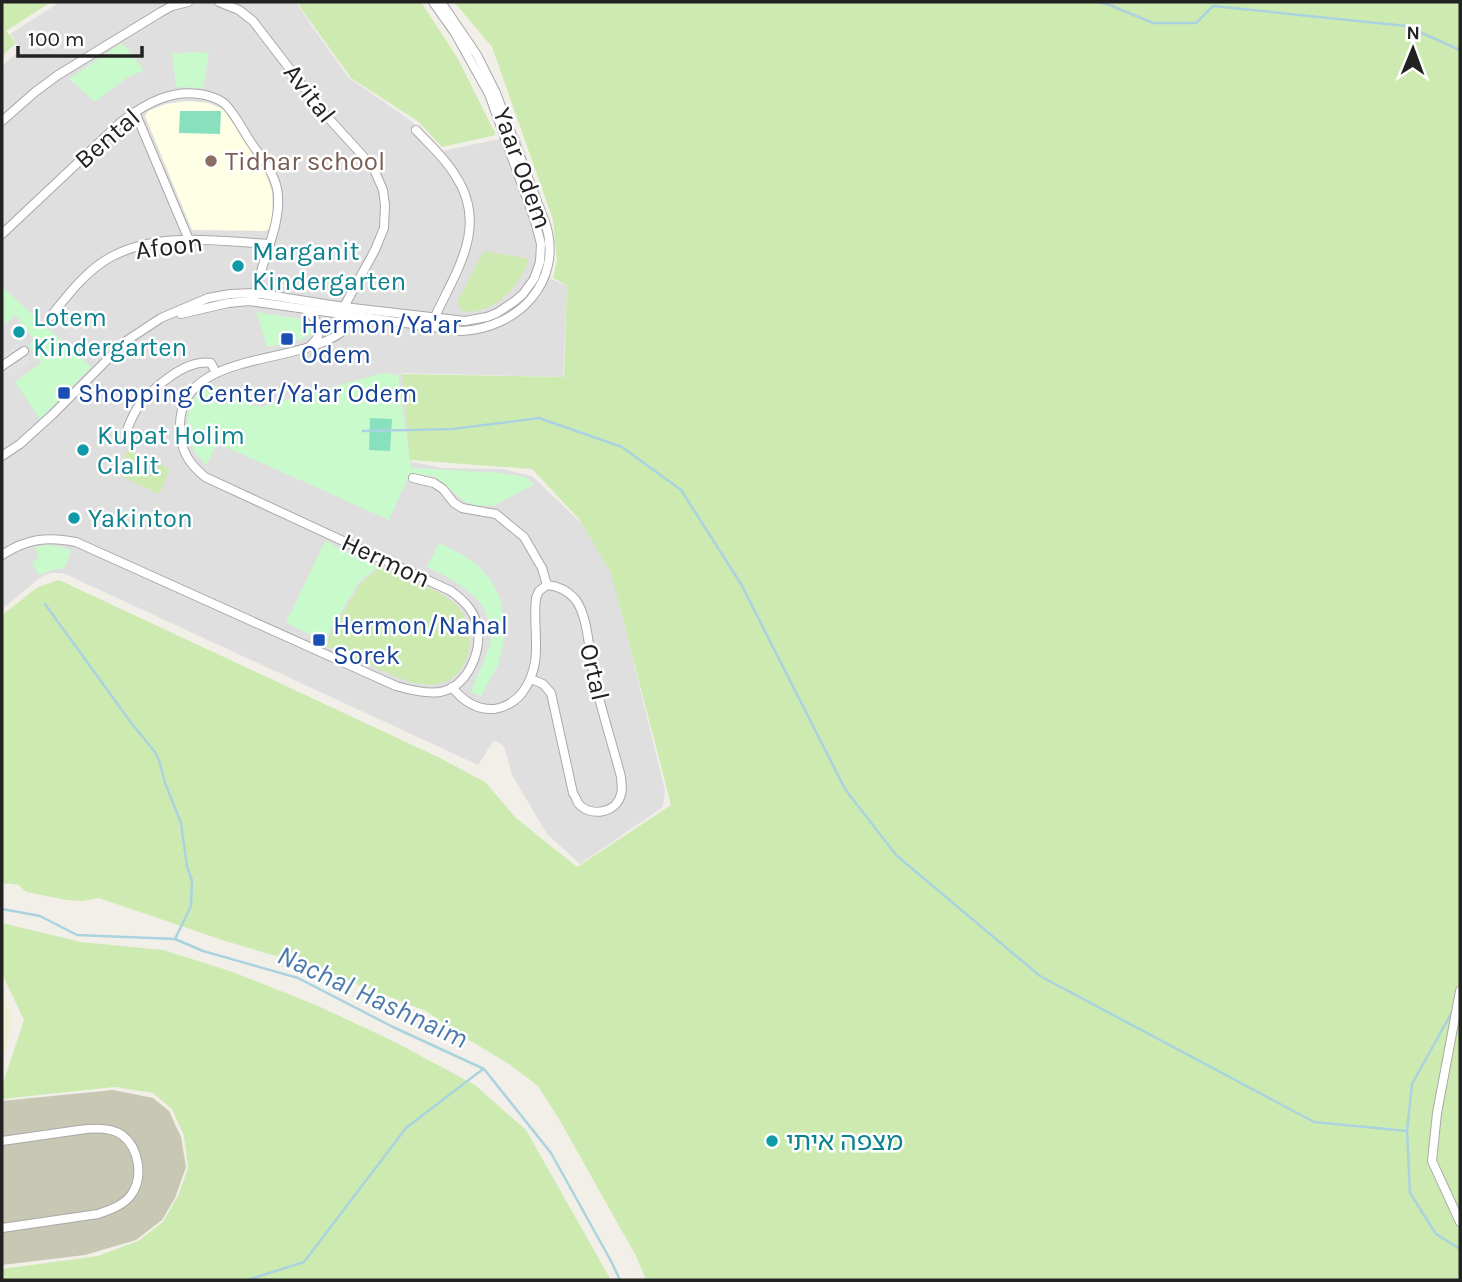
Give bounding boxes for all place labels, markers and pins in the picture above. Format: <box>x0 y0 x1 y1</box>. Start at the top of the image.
place label: Tidhar school <box>225 146 385 177</box>
marker: Tidhar school <box>203 153 219 169</box>
place label: Marganit Kindergarten <box>252 236 406 297</box>
marker: Marganit Kindergarten <box>230 258 246 274</box>
place label: Lotem Kindergarten <box>33 302 187 363</box>
place label: Hermon/Ya'ar Odem <box>301 309 461 370</box>
marker: Lotem Kindergarten <box>11 324 27 340</box>
marker: Hermon/Ya'ar Odem <box>279 331 295 347</box>
place label: Shopping Center/Ya'ar Odem <box>78 378 417 409</box>
marker: Shopping Center/Ya'ar Odem <box>56 385 72 401</box>
place label: Kupat Holim Clalit <box>97 420 245 481</box>
marker: Kupat Holim Clalit <box>75 442 91 458</box>
place label: Yakinton <box>88 503 193 534</box>
marker: Yakinton <box>66 510 82 526</box>
place label: Hermon/Nahal Sorek <box>333 610 508 671</box>
marker: Hermon/Nahal Sorek <box>311 632 327 648</box>
place label: מצפה איתי <box>786 1126 903 1157</box>
marker: מצפה איתי <box>764 1133 780 1149</box>

